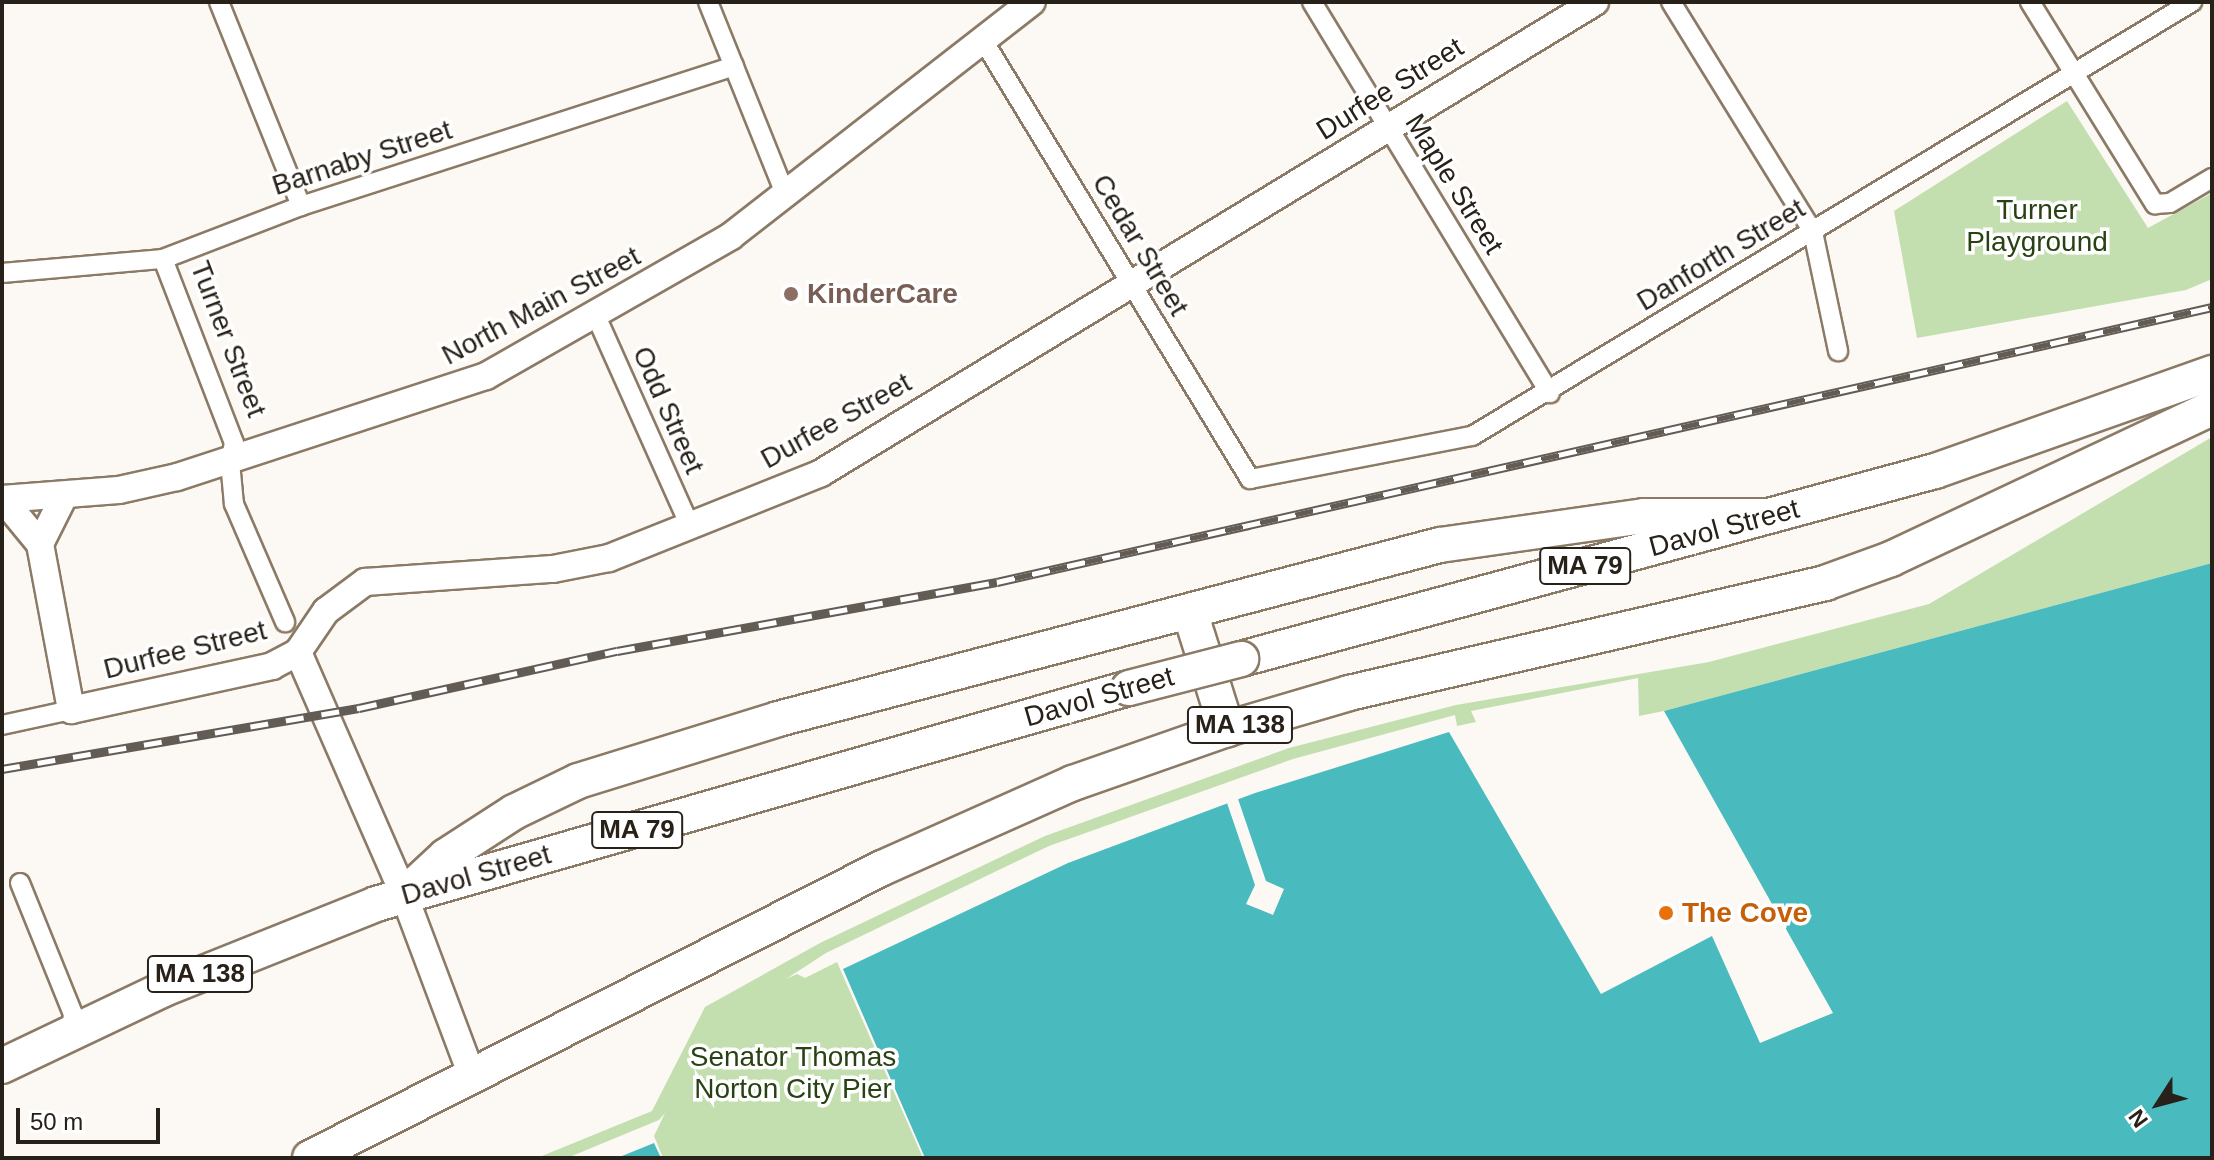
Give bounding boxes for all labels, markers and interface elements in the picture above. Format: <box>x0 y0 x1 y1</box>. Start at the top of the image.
street label: Durfee Street <box>1310 31 1470 147</box>
street label: Maple Street <box>1398 108 1510 260</box>
street label: Barnaby Street <box>268 113 456 203</box>
street label: Cedar Street <box>1085 168 1195 322</box>
street label: Danforth Street <box>1631 192 1811 318</box>
park label: Turner Playground <box>1966 193 2108 259</box>
street label: North Main Street <box>436 240 646 372</box>
street label: Turner Street <box>183 256 273 422</box>
place label: KinderCare <box>807 277 958 311</box>
marker: KinderCare <box>782 285 800 303</box>
street label: Odd Street <box>625 341 711 479</box>
street label: Durfee Street <box>755 366 917 476</box>
street label: Davol Street <box>1645 492 1803 564</box>
road number: MA 79 <box>1537 544 1633 588</box>
street label: Durfee Street <box>100 614 270 686</box>
street label: Davol Street <box>1020 660 1178 734</box>
road number: MA 138 <box>1186 703 1294 747</box>
road number: MA 79 <box>589 808 685 852</box>
street label: Davol Street <box>397 838 555 912</box>
place label: The Cove <box>1682 896 1808 930</box>
marker: The Cove <box>1657 904 1675 922</box>
road number: MA 138 <box>146 952 254 996</box>
park label: Senator Thomas Norton City Pier <box>690 1040 896 1106</box>
north arrow <box>2118 1064 2198 1144</box>
scale bar <box>20 1092 164 1142</box>
text: N <box>2123 1105 2153 1132</box>
text: 50 m <box>30 1108 83 1135</box>

